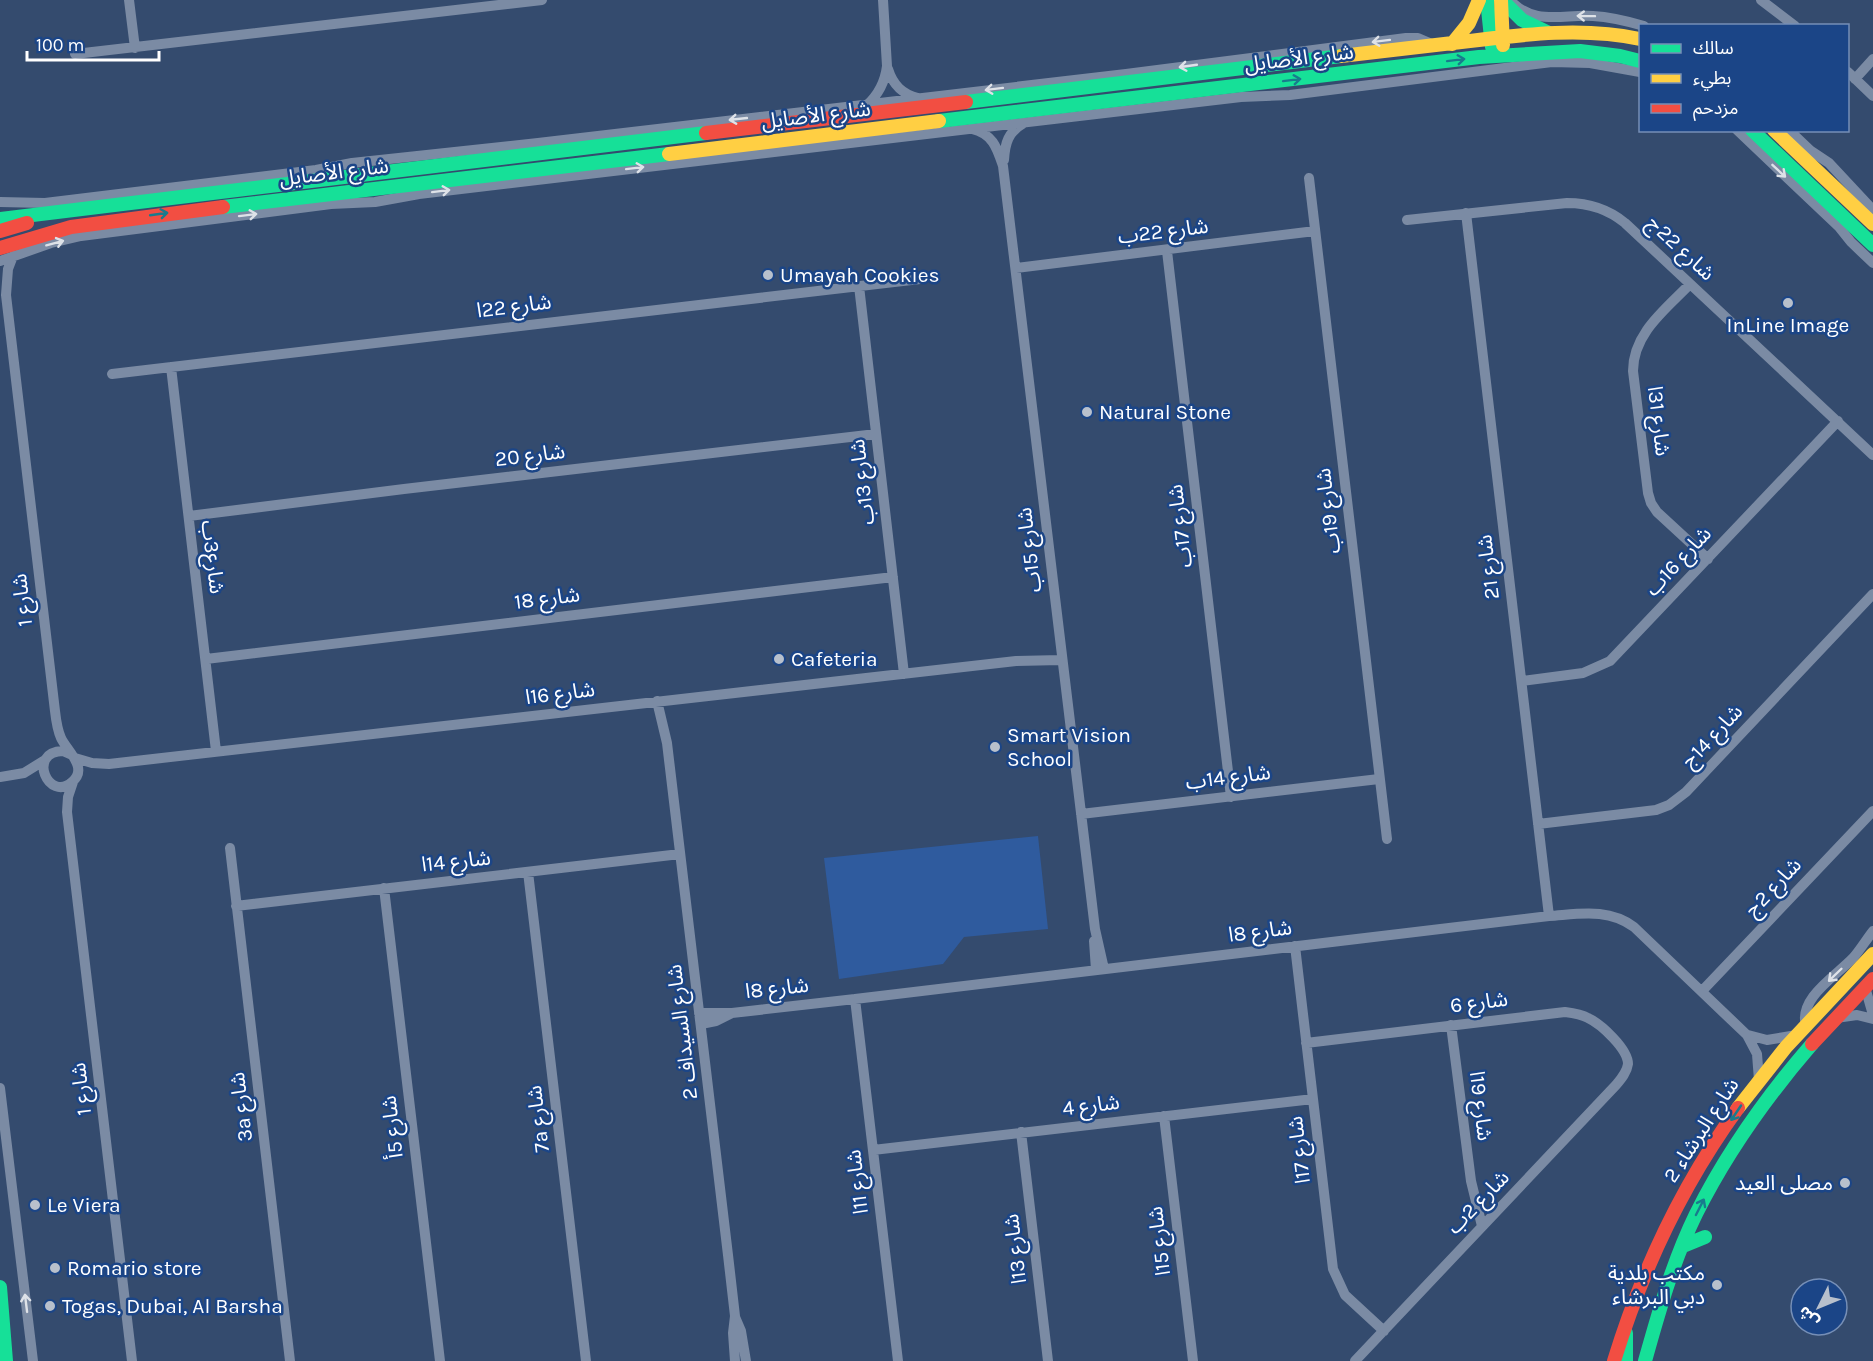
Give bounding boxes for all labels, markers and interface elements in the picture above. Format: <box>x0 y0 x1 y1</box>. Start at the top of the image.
one-way arrow <box>1577 10 1597 22</box>
scale bar <box>27 24 159 62</box>
legend <box>1639 24 1849 132</box>
text: 100 m <box>36 34 84 56</box>
one-way arrow <box>1372 36 1391 47</box>
text: سالك <box>1693 37 1734 59</box>
street label: شارع الأصايل <box>1243 39 1355 80</box>
one-way arrow <box>1446 54 1466 65</box>
one-way arrow <box>1178 61 1198 72</box>
text: بطيء <box>1693 67 1731 91</box>
one-way arrow <box>1281 75 1301 86</box>
one-way arrow <box>985 84 1004 95</box>
street label: شارع الأصايل <box>760 96 872 137</box>
text: مزدحم <box>1693 97 1738 121</box>
one-way arrow <box>728 114 748 125</box>
street label: شارع الأصايل <box>278 153 390 194</box>
one-way arrow <box>624 162 644 173</box>
one-way arrow <box>1772 163 1787 178</box>
one-way arrow <box>431 185 451 196</box>
one-way arrow <box>149 209 169 220</box>
one-way arrow <box>238 209 258 220</box>
street label: شارع 22ج <box>1640 211 1720 288</box>
street label: شارع 22ب <box>1116 214 1210 251</box>
one-way arrow <box>45 236 64 248</box>
place label: Umayah Cookies <box>780 263 940 287</box>
marker: Umayah Cookies <box>761 268 775 282</box>
street label: شارع 22ا <box>475 290 553 325</box>
marker: InLine Image <box>1781 296 1795 310</box>
place label: InLine Image <box>1727 313 1849 337</box>
street label: شارع 31ا <box>1640 385 1675 458</box>
place label: Natural Stone <box>1099 400 1231 424</box>
marker: Natural Stone <box>1080 405 1094 419</box>
street label: شارع 13ب <box>845 437 882 526</box>
street label: شارع 20 <box>494 439 567 474</box>
street label: شارع 19ب <box>1311 467 1348 555</box>
street label: شارع 17ب <box>1163 483 1200 569</box>
street label: شارع 15ب <box>1012 506 1049 594</box>
street label: شارع3ب <box>194 519 229 596</box>
street label: شارع 16ب <box>1640 521 1718 603</box>
street label: شارع 21 <box>1472 533 1507 601</box>
street label: شارع 1 <box>7 572 40 628</box>
street label: شارع 18 <box>513 582 581 617</box>
place label: Cafeteria <box>791 647 878 671</box>
marker: Cafeteria <box>772 652 786 666</box>
street label: شارع 16ا <box>524 677 597 712</box>
street label: شارع 14ج <box>1677 699 1750 775</box>
place label: Smart Vision School <box>1007 723 1131 771</box>
marker: Smart Vision School <box>988 740 1002 754</box>
street label: شارع 14ب <box>1184 760 1272 797</box>
street label: شارع 14ا <box>420 845 492 880</box>
street label: شارع 2ج <box>1740 853 1808 923</box>
street label: شارع 8ا <box>1227 915 1294 950</box>
street label: شارع السيداف 2 <box>662 963 705 1101</box>
one-way arrow <box>1827 968 1842 983</box>
street label: شارع 8ا <box>744 973 810 1006</box>
street label: شارع 6 <box>1449 987 1510 1020</box>
street label: شارع 1 <box>66 1061 99 1117</box>
street label: 3a شارع <box>225 1070 260 1143</box>
street label: شارع 19ا <box>1462 1070 1497 1143</box>
street label: شارع البرشاء 2 <box>1658 1073 1746 1188</box>
street label: 7a شارع <box>522 1084 557 1154</box>
street label: شارع 4 <box>1061 1090 1121 1123</box>
street label: شارع 5أ <box>376 1094 411 1160</box>
one-way arrow <box>1729 1105 1742 1122</box>
street label: شارع 17ا <box>1283 1115 1318 1185</box>
street label: شارع 11ا <box>841 1148 876 1216</box>
street label: شارع 2ب <box>1442 1165 1516 1241</box>
place label: مصلى العيد <box>1735 1171 1833 1195</box>
marker: مصلى العيد <box>1838 1176 1852 1190</box>
place label: Le Viera <box>47 1193 121 1217</box>
marker: Le Viera <box>28 1198 42 1212</box>
one-way arrow <box>1695 1199 1706 1217</box>
street label: شارع 15ا <box>1143 1205 1178 1277</box>
street label: شارع 13ا <box>999 1212 1034 1285</box>
place label: Romario store <box>67 1256 202 1280</box>
marker: Romario store <box>48 1261 62 1275</box>
place label: مكتب بلدية دبي البرشاء <box>1608 1261 1705 1313</box>
north arrow <box>1789 1277 1849 1337</box>
marker: مكتب بلدية دبي البرشاء <box>1710 1278 1724 1292</box>
one-way arrow <box>20 1293 31 1313</box>
place label: Togas, Dubai, Al Barsha <box>62 1294 283 1318</box>
marker: Togas, Dubai, Al Barsha <box>43 1299 57 1313</box>
text: ش <box>1794 1302 1823 1331</box>

